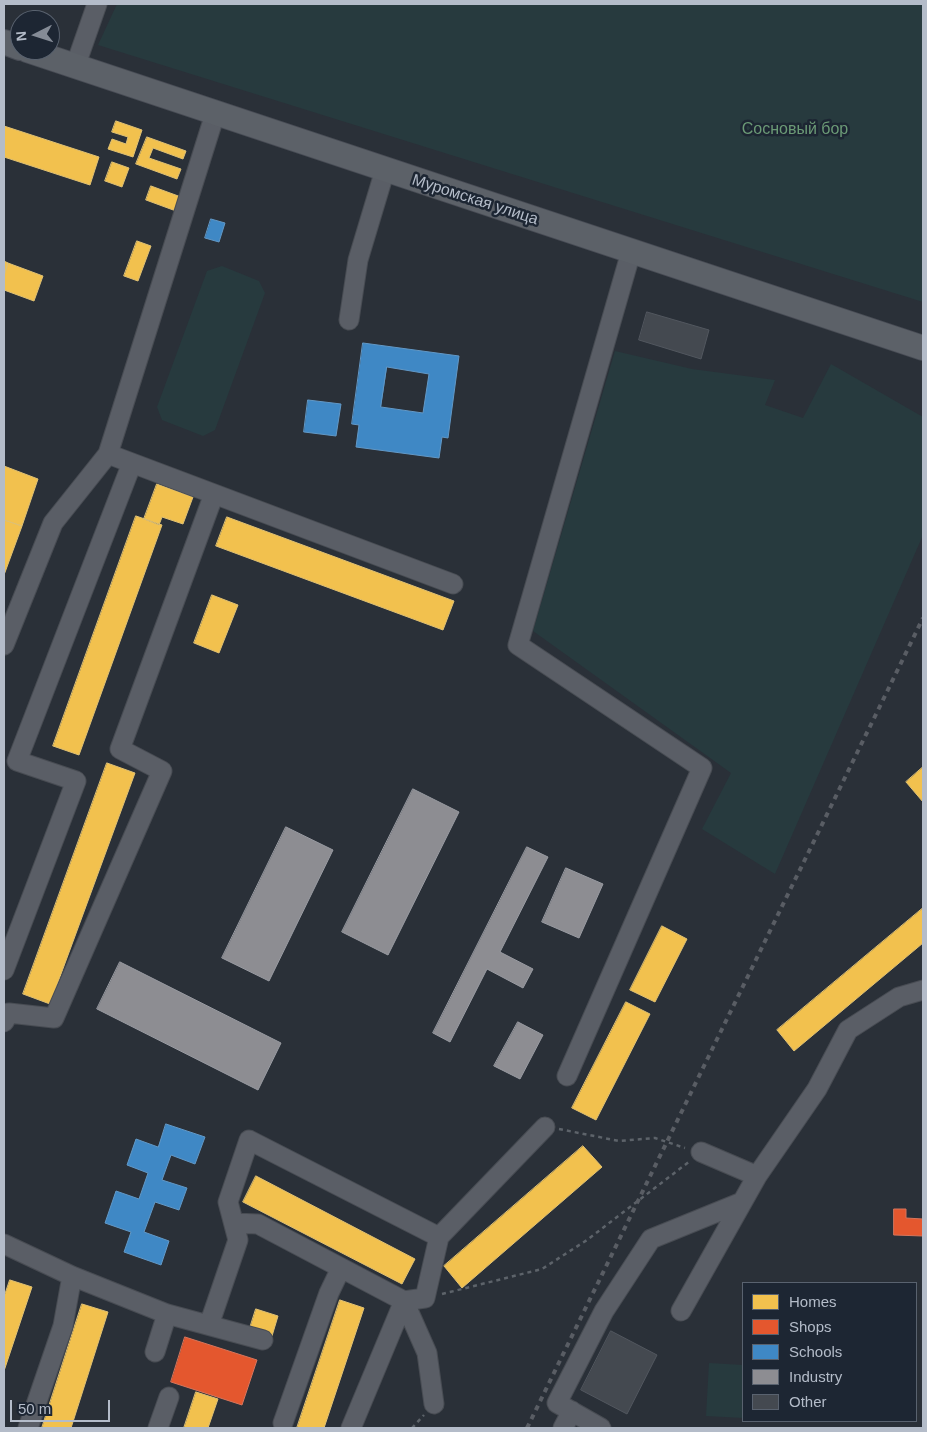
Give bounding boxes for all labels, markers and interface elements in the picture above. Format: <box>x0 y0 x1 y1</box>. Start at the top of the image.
north arrow <box>10 10 60 60</box>
text: N <box>13 30 29 42</box>
park label: Сосновый бор <box>742 120 848 140</box>
street label: Муромская улица <box>410 171 540 229</box>
legend <box>742 1282 917 1422</box>
text: Homes <box>789 1293 837 1310</box>
text: Shops <box>789 1318 832 1335</box>
text: Schools <box>789 1343 842 1360</box>
text: Industry <box>789 1368 842 1385</box>
scale bar <box>12 1390 112 1422</box>
text: Other <box>789 1393 827 1410</box>
text: 50 m <box>18 1400 51 1417</box>

